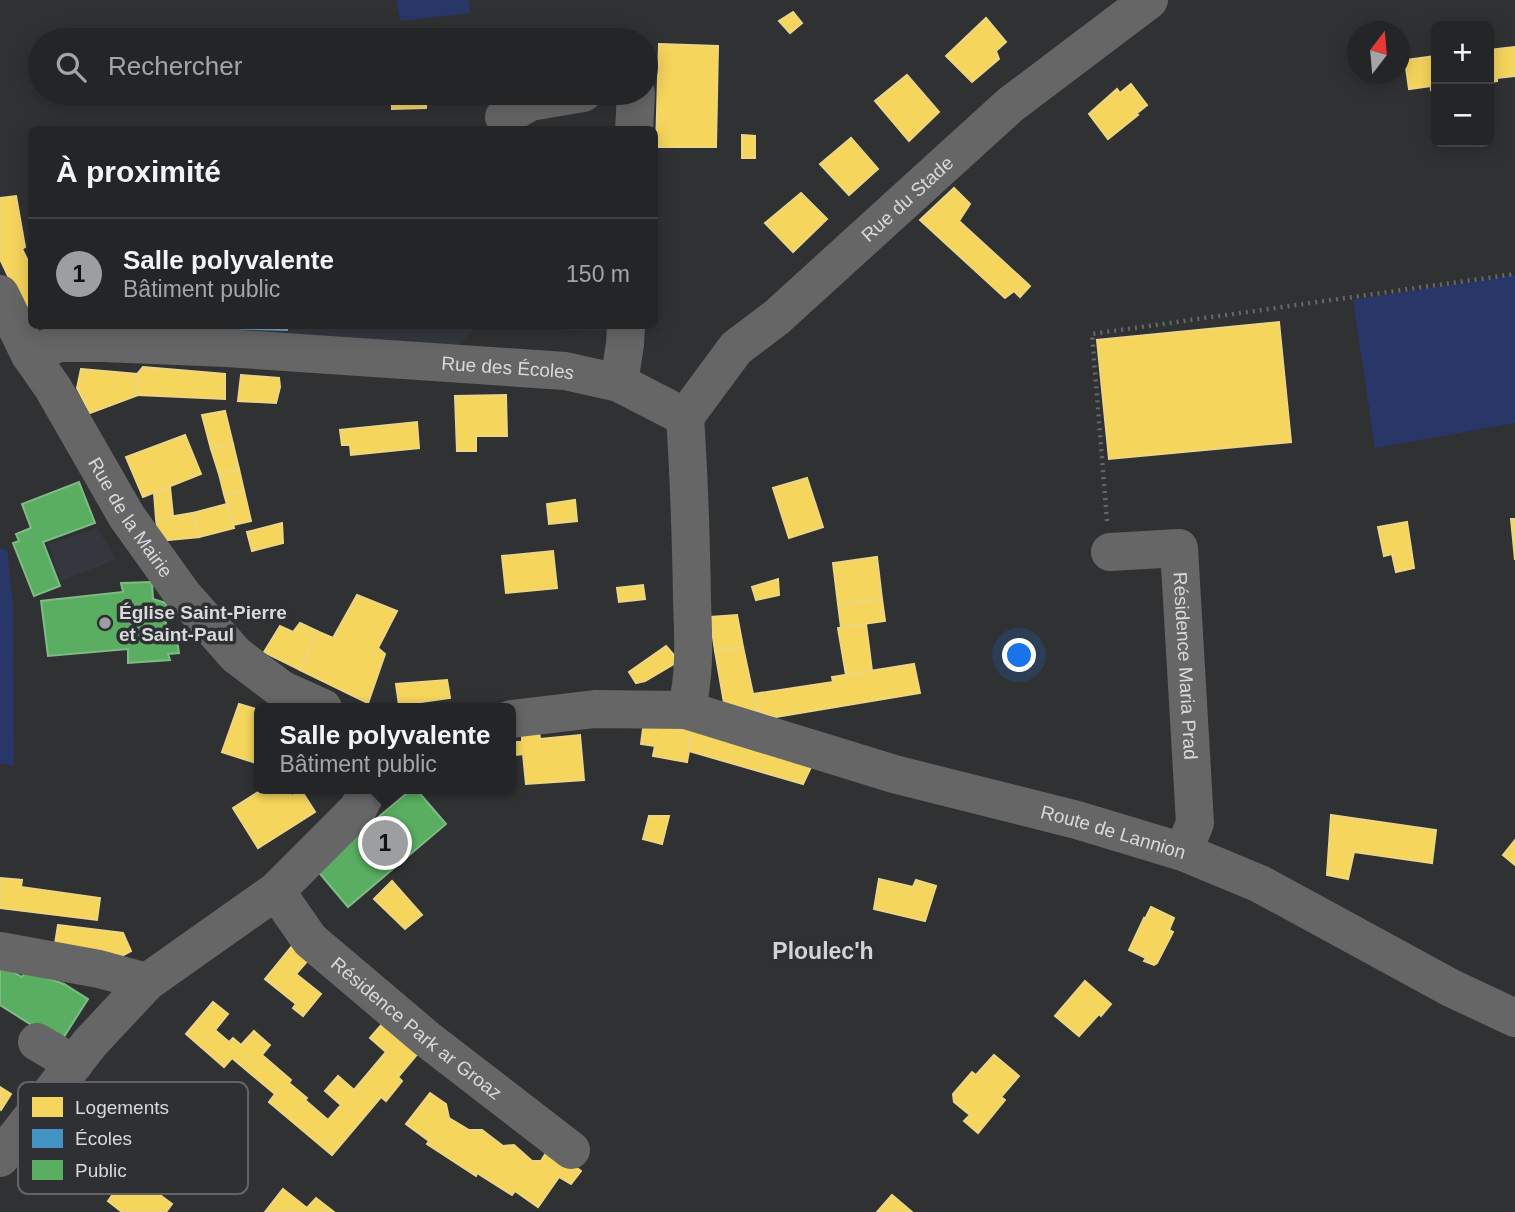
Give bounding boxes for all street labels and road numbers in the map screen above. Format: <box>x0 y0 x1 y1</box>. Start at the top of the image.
street label: Rue du Stade <box>857 152 957 246</box>
street label: Rue des Écoles <box>441 353 576 384</box>
street label: Rue de la Mairie <box>84 454 177 581</box>
street label: Résidence Maria Prad <box>1169 571 1201 760</box>
street label: Route de Lannion <box>1038 801 1188 863</box>
street label: Résidence Park ar Groaz <box>327 953 506 1104</box>

